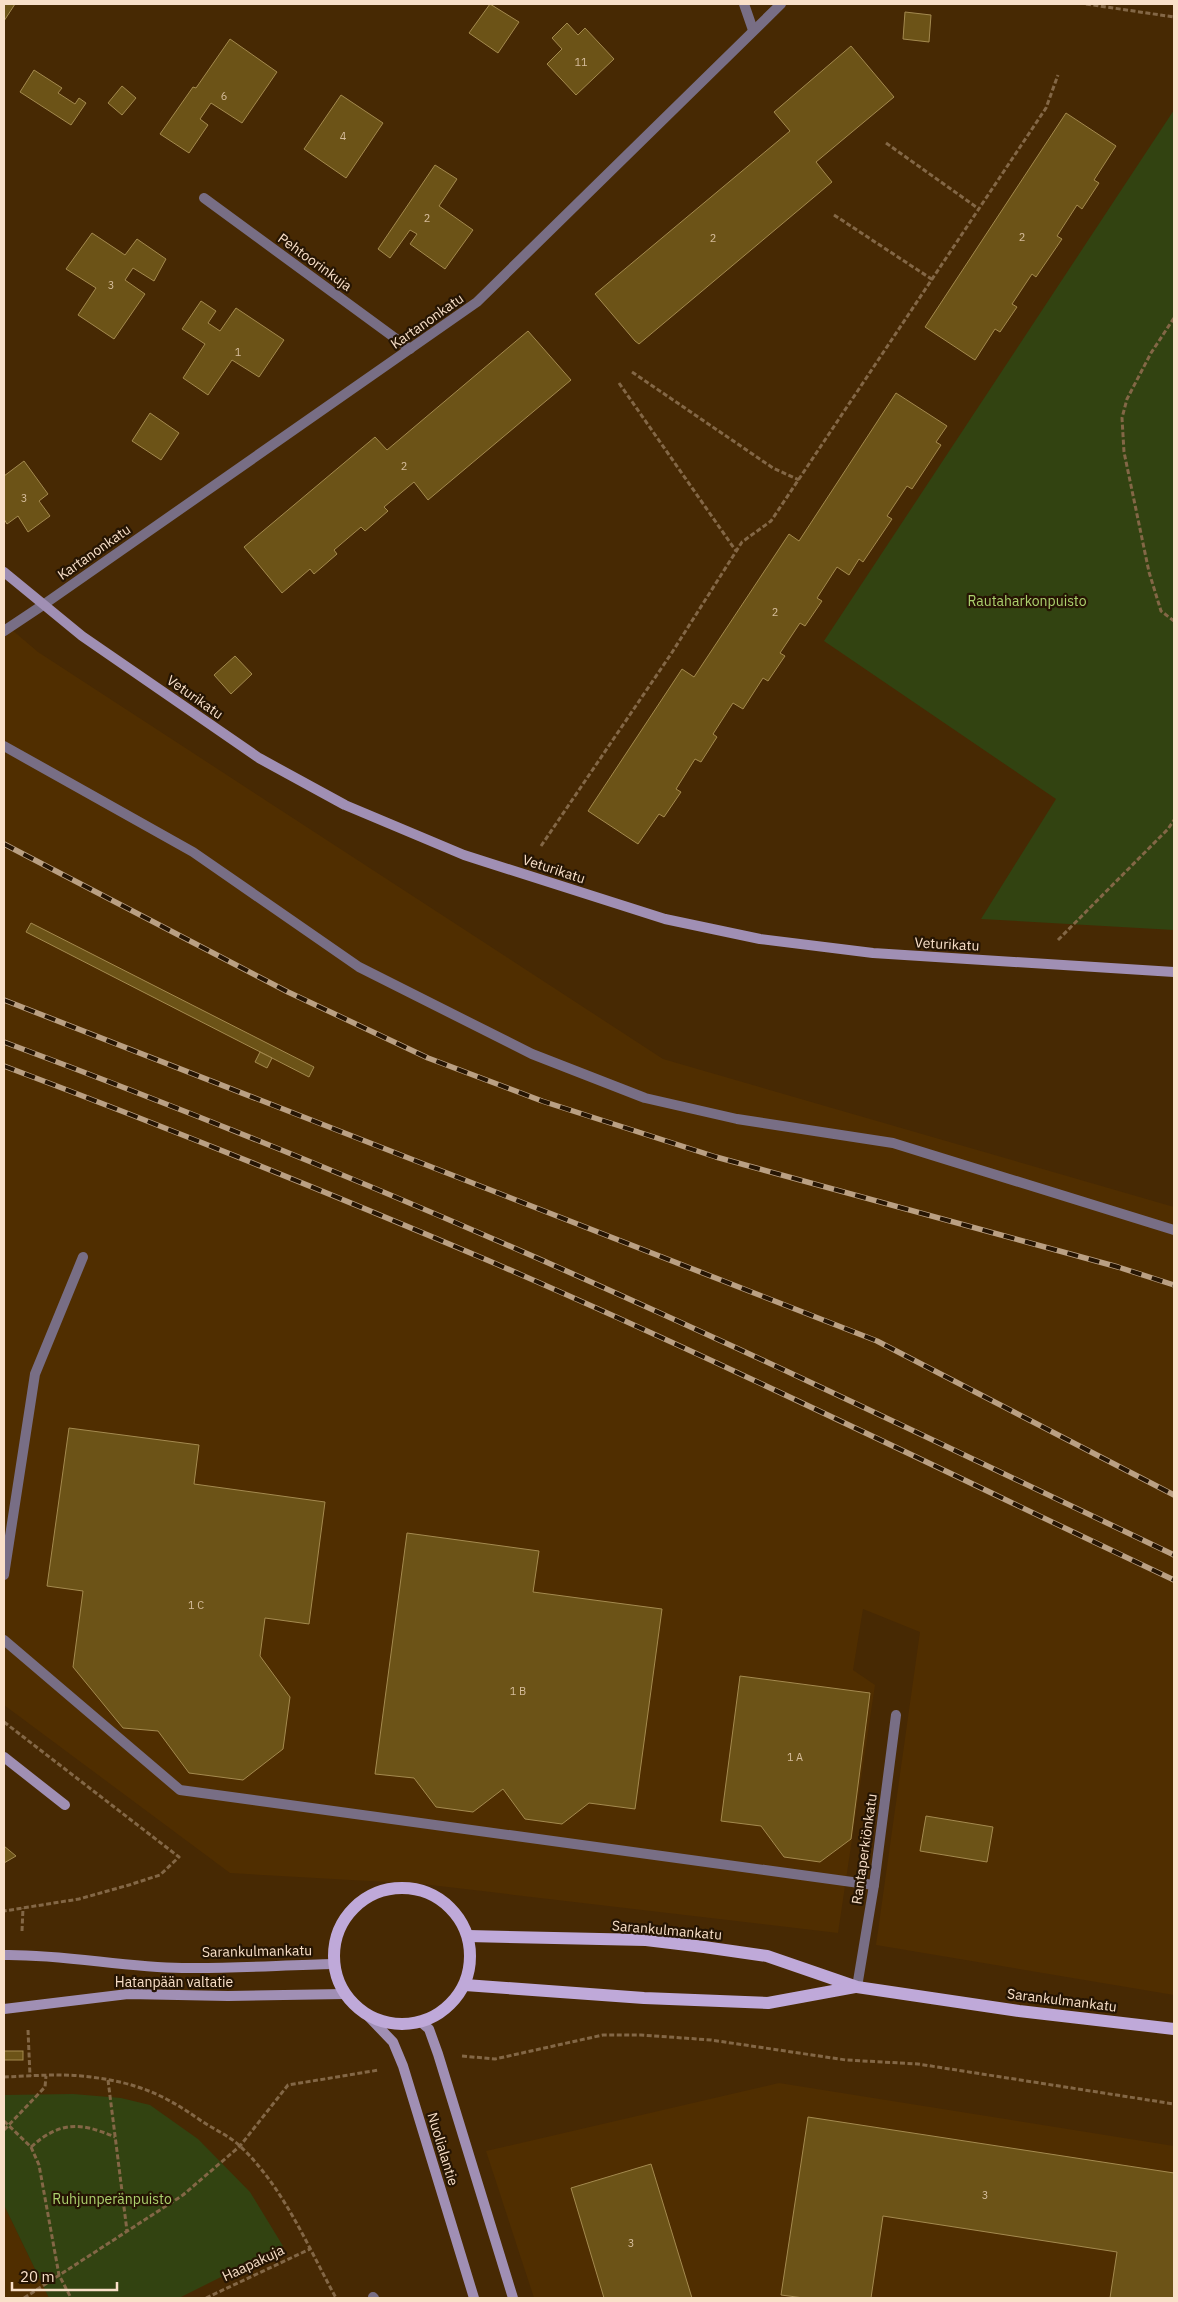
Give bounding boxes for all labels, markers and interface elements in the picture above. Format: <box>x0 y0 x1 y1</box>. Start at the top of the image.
house number: 11 <box>574 55 588 69</box>
house number: 6 <box>221 89 227 103</box>
house number: 4 <box>340 129 347 143</box>
house number: 2 <box>424 211 430 225</box>
street label: Pehtoorinkuja <box>274 229 356 295</box>
house number: 2 <box>1019 230 1025 244</box>
house number: 2 <box>710 231 716 245</box>
house number: 3 <box>108 278 114 292</box>
street label: Kartanonkatu <box>387 289 467 353</box>
house number: 1 <box>235 345 242 359</box>
house number: 2 <box>401 459 407 473</box>
house number: 3 <box>21 491 27 505</box>
street label: Kartanonkatu <box>54 520 134 584</box>
park label: Rautaharkonpuisto <box>967 592 1087 610</box>
house number: 2 <box>772 605 778 619</box>
street label: Veturikatu <box>163 671 227 723</box>
street label: Veturikatu <box>520 850 588 888</box>
street label: Veturikatu <box>914 933 980 955</box>
house number: 1 C <box>188 1598 204 1612</box>
house number: 1 B <box>510 1684 526 1698</box>
house number: 1 A <box>787 1750 803 1764</box>
street label: Rantaperkiönkatu <box>847 1792 881 1906</box>
street label: Sarankulmankatu <box>611 1916 723 1944</box>
street label: Sarankulmankatu <box>202 1941 312 1961</box>
street label: Hatanpään valtatie <box>115 1973 234 1991</box>
street label: Sarankulmankatu <box>1006 1984 1118 2016</box>
street label: Nuolialantie <box>423 2110 463 2188</box>
house number: 3 <box>982 2188 988 2202</box>
park label: Ruhjunperänpuisto <box>52 2190 172 2208</box>
house number: 3 <box>628 2236 634 2250</box>
street label: Haapakuja <box>219 2241 287 2285</box>
scale bar <box>12 2260 118 2292</box>
text: 20 m <box>20 2267 55 2286</box>

